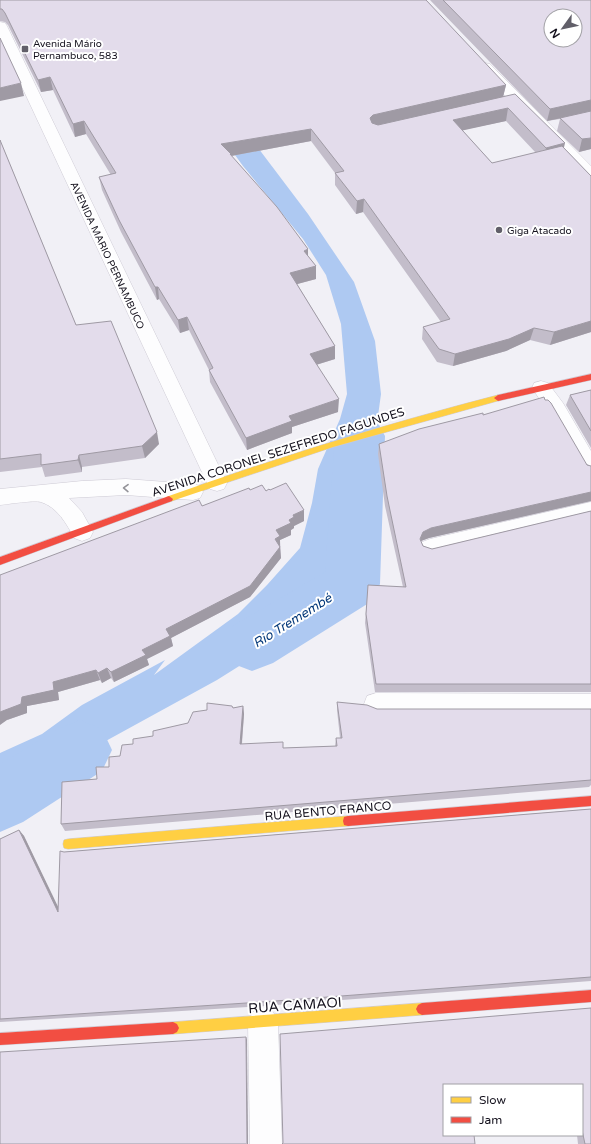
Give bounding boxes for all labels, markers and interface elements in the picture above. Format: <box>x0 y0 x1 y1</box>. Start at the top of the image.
north arrow <box>543 8 583 48</box>
text: N <box>547 26 563 40</box>
place label: Avenida Mário Pernambuco, 583 <box>33 38 118 62</box>
marker: Avenida Mário Pernambuco, 583 <box>20 44 30 54</box>
street label: AVENIDA MARIO PERNAMBUCO <box>68 180 147 331</box>
marker: Giga Atacado <box>494 225 504 235</box>
place label: Giga Atacado <box>507 225 572 237</box>
street label: AVENIDA CORONEL SEZEFREDO FAGUNDES <box>150 404 406 500</box>
one-way arrow <box>123 484 129 492</box>
water label: Rio Tremembé <box>250 590 335 651</box>
street label: RUA BENTO FRANCO <box>264 798 392 824</box>
street label: RUA CAMAOI <box>248 994 342 1017</box>
legend <box>443 1084 583 1136</box>
text: Slow <box>479 1093 506 1107</box>
text: Jam <box>479 1113 502 1127</box>

